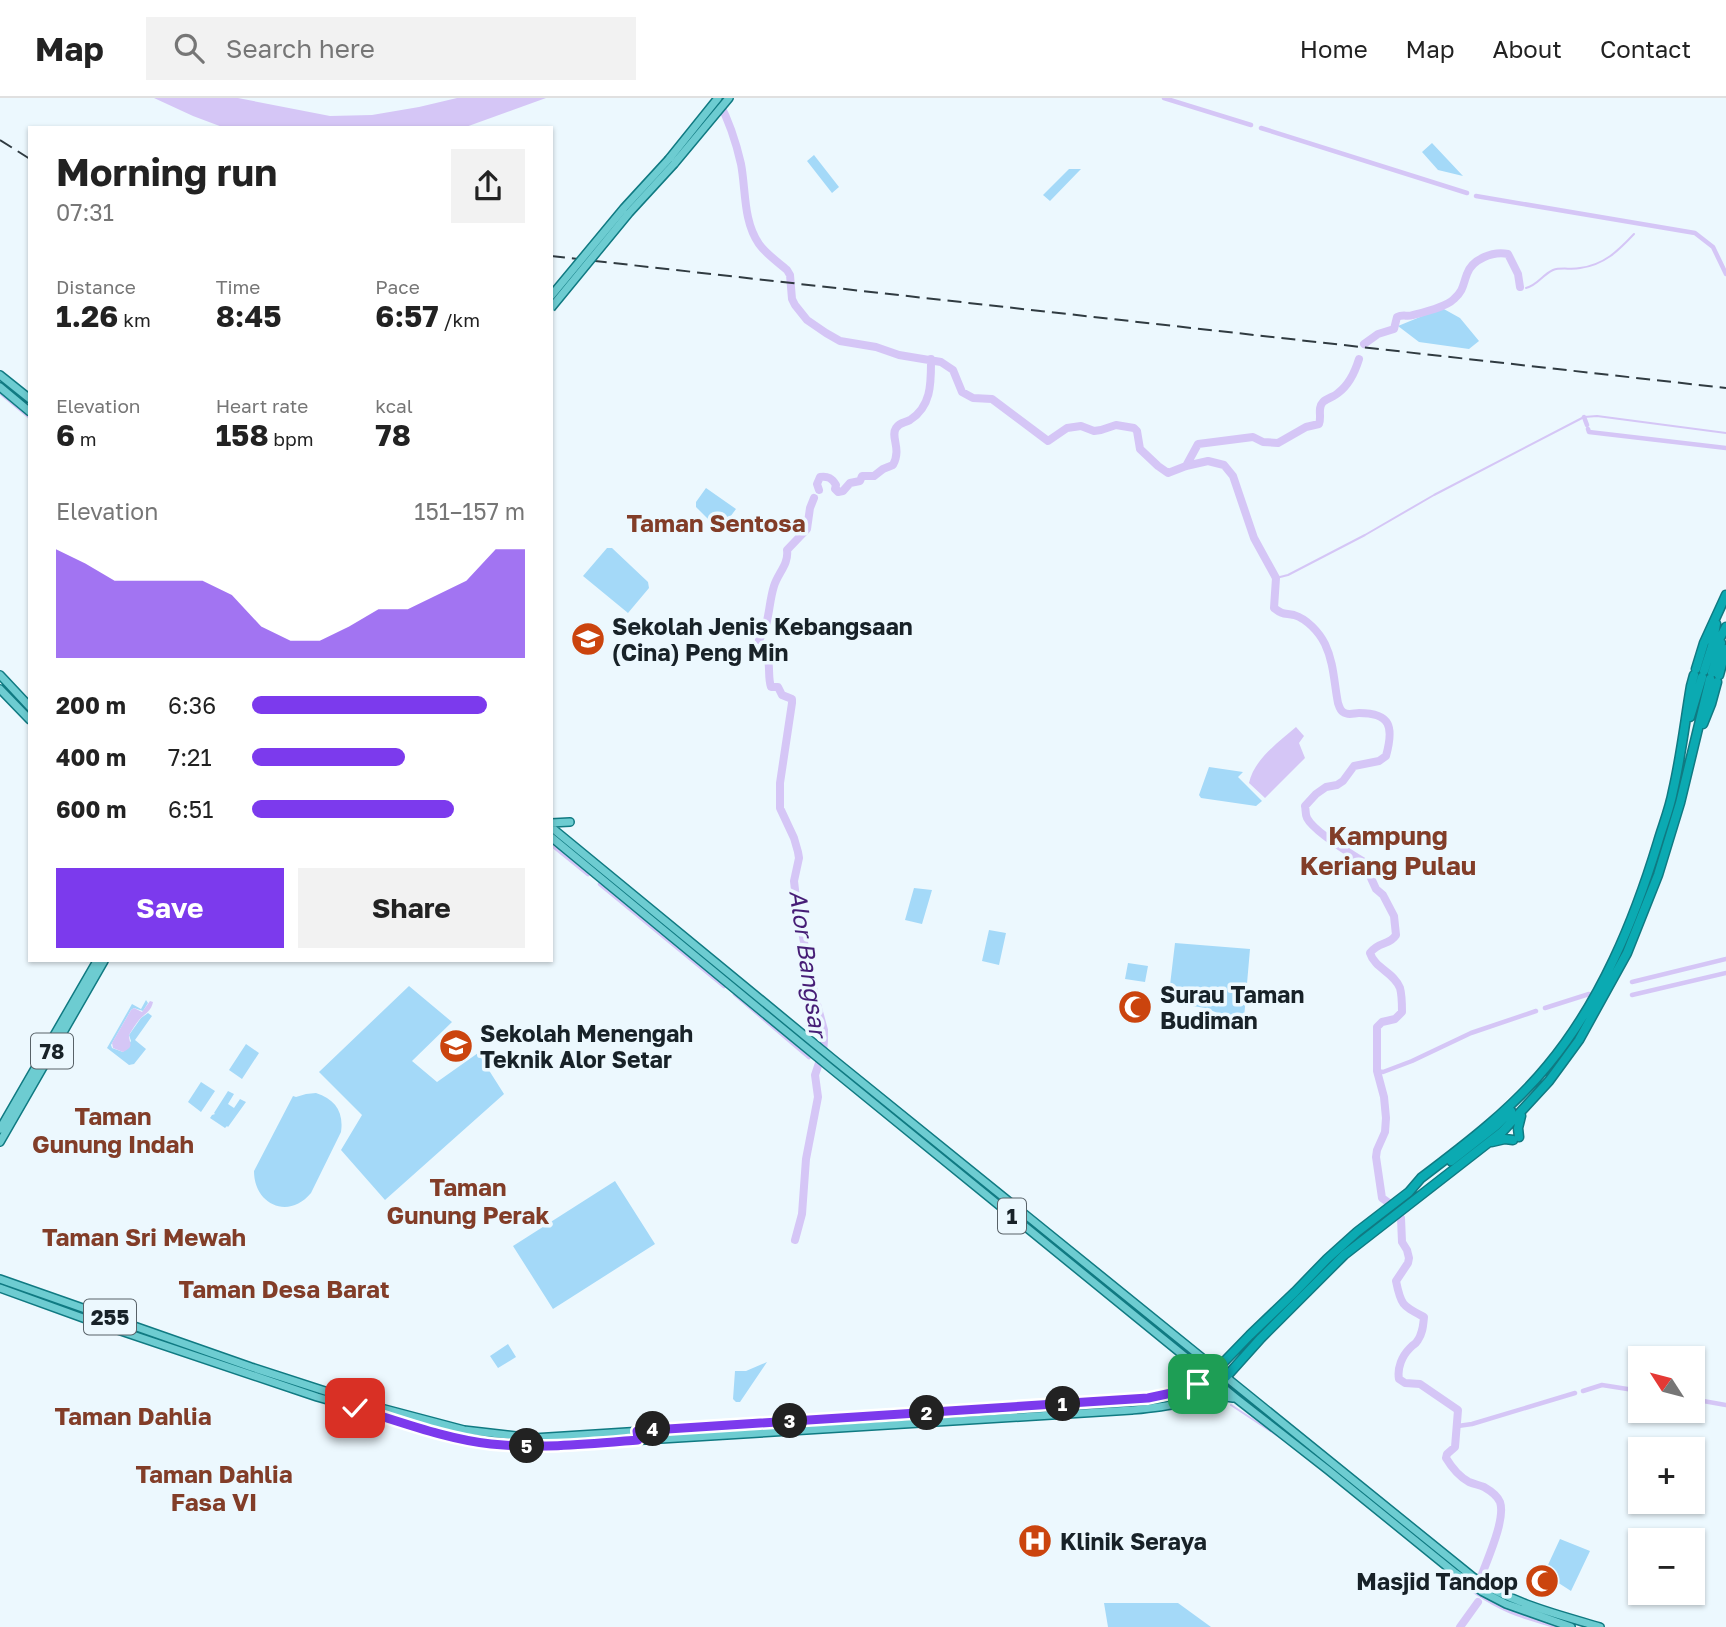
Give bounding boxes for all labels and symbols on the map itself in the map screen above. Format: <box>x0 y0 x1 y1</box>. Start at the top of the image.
district label: Taman Sentosa <box>626 508 806 537</box>
place label: Sekolah Jenis Kebangsaan (Cina) Peng Min <box>612 612 913 666</box>
school or university icon: Sekolah Jenis Kebangsaan (Cina) Peng Min <box>569 620 607 658</box>
district label: Kampung Keriang Pulau <box>1300 820 1476 881</box>
water label: Alor Bangsar <box>783 888 834 1042</box>
place label: Surau Taman Budiman <box>1160 980 1304 1034</box>
mosque icon: Surau Taman Budiman <box>1116 988 1154 1026</box>
place label: Sekolah Menengah Teknik Alor Setar <box>480 1019 693 1073</box>
school or university icon: Sekolah Menengah Teknik Alor Setar <box>437 1027 475 1065</box>
road number: 78 <box>31 1034 73 1068</box>
district label: Taman Gunung Indah <box>32 1101 194 1158</box>
district label: Taman Gunung Perak <box>387 1172 550 1229</box>
road number: 1 <box>998 1198 1026 1234</box>
district label: Taman Sri Mewah <box>42 1222 246 1251</box>
district label: Taman Desa Barat <box>178 1274 390 1303</box>
road number: 255 <box>84 1300 136 1334</box>
north arrow <box>1628 1346 1704 1423</box>
pin <box>1168 1354 1228 1414</box>
pin <box>325 1378 385 1438</box>
pin: 1 <box>1046 1386 1080 1422</box>
pin: 2 <box>909 1396 944 1430</box>
district label: Taman Dahlia <box>54 1401 212 1430</box>
pin: 3 <box>772 1404 808 1438</box>
pin: 4 <box>636 1412 670 1446</box>
pin: 5 <box>510 1428 544 1464</box>
district label: Taman Dahlia Fasa VI <box>135 1459 293 1516</box>
hospital icon: Klinik Seraya <box>1016 1522 1054 1560</box>
place label: Klinik Seraya <box>1060 1527 1207 1555</box>
mosque icon: Masjid Tandop <box>1523 1562 1561 1600</box>
place label: Masjid Tandop <box>1356 1567 1518 1595</box>

